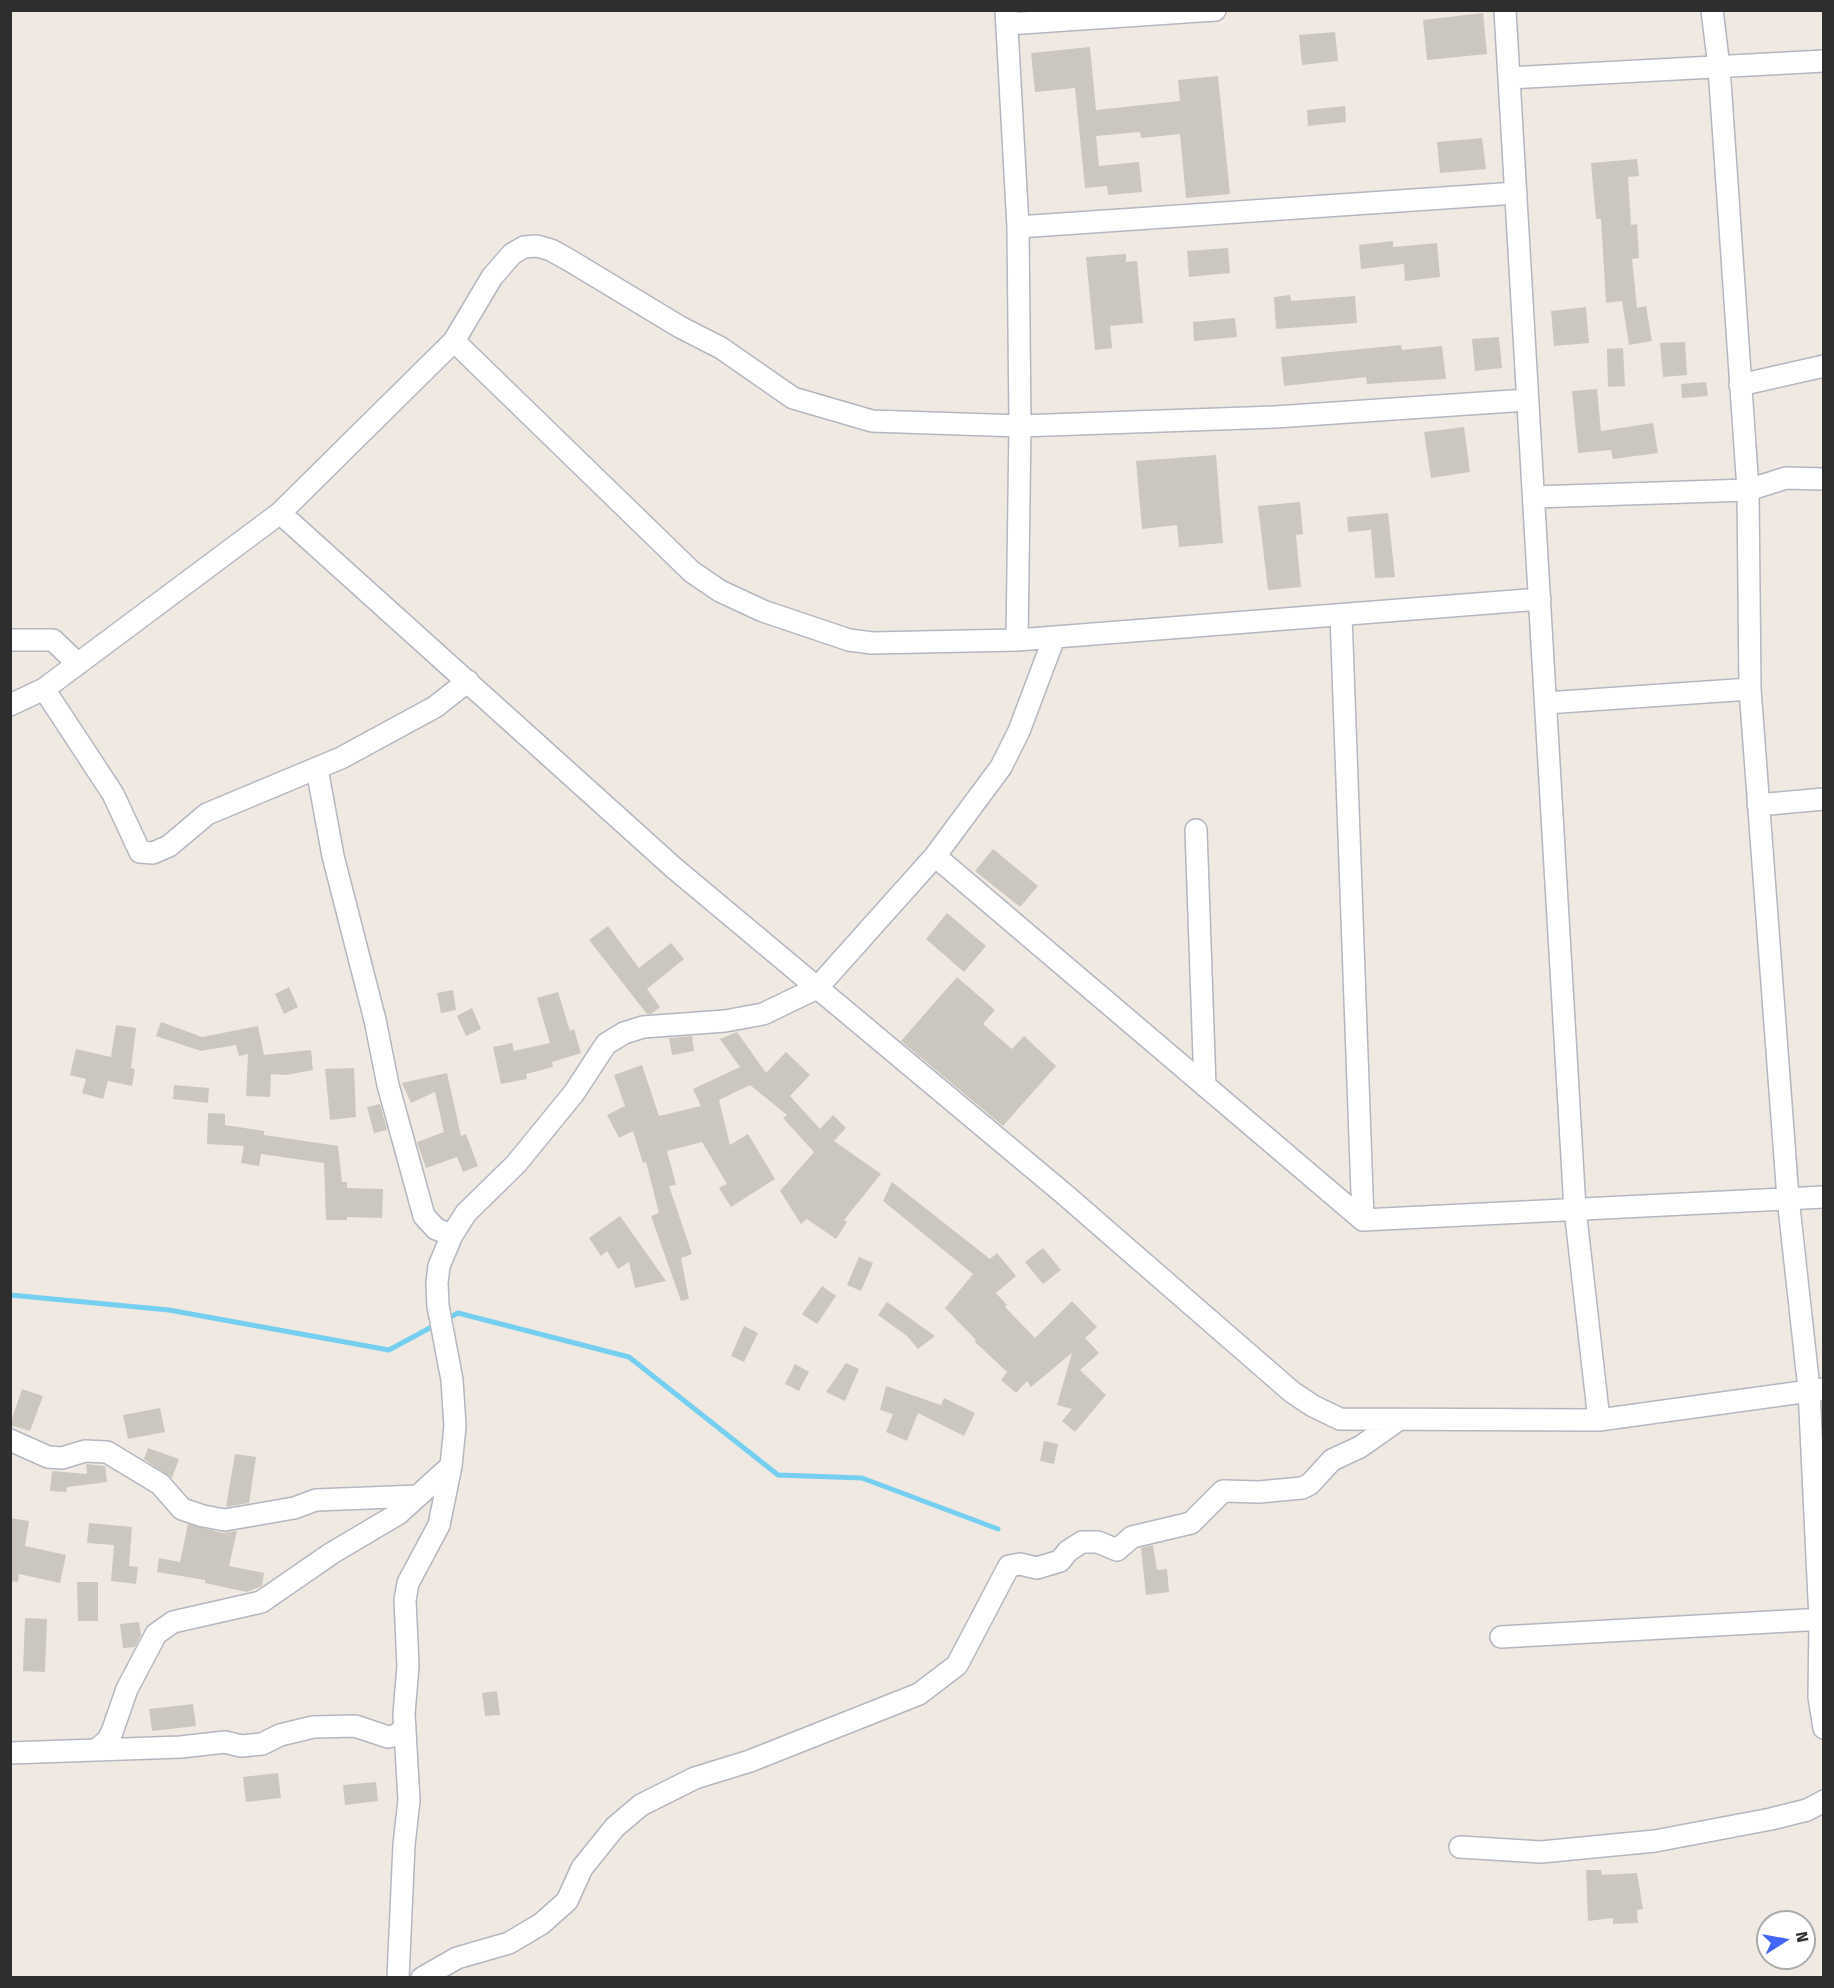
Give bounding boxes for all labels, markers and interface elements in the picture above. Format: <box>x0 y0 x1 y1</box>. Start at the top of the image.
north arrow <box>1756 1910 1816 1970</box>
text: N <box>1792 1930 1813 1944</box>

